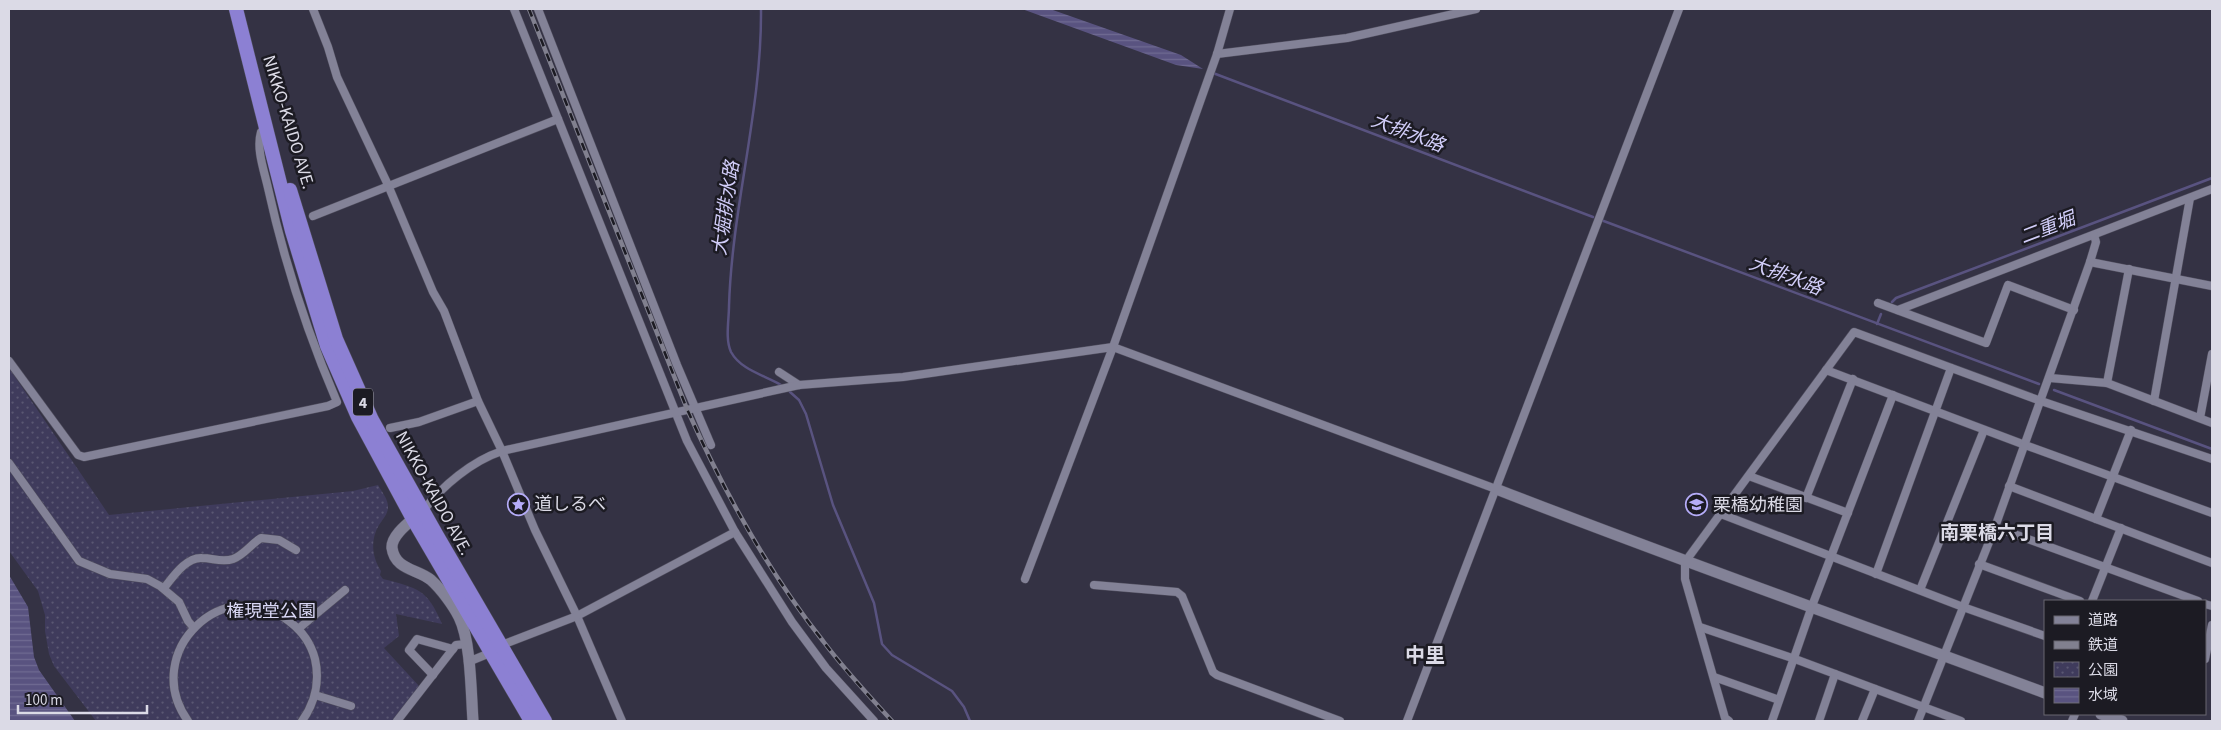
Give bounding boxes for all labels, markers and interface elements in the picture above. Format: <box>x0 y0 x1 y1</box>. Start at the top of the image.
street label: NIKKO-KAIDO AVE. <box>256 52 321 192</box>
water label: 大排水路 <box>1367 107 1450 160</box>
water label: 大堀排水路 <box>707 157 747 257</box>
water label: 二重堀 <box>2016 205 2082 251</box>
water label: 大排水路 <box>1745 250 1828 303</box>
road number: 4 <box>353 388 373 416</box>
street label: NIKKO-KAIDO AVE. <box>389 427 478 560</box>
place icon: 道しるべ <box>506 492 530 516</box>
place label: 道しるべ <box>534 492 606 517</box>
school or university icon: 栗橋幼稚園 <box>1685 493 1709 517</box>
place label: 栗橋幼稚園 <box>1713 493 1803 518</box>
district label: 南栗橋六丁目 <box>1940 520 2054 547</box>
park label: 権現堂公園 <box>226 599 316 624</box>
legend <box>2044 600 2206 715</box>
text: 道路 <box>2088 610 2118 631</box>
text: 鉄道 <box>2088 635 2118 656</box>
district label: 中里 <box>1405 642 1445 670</box>
text: 公園 <box>2088 660 2118 681</box>
scale bar <box>18 682 146 714</box>
text: 水域 <box>2088 685 2118 706</box>
text: 100 m <box>25 690 63 711</box>

